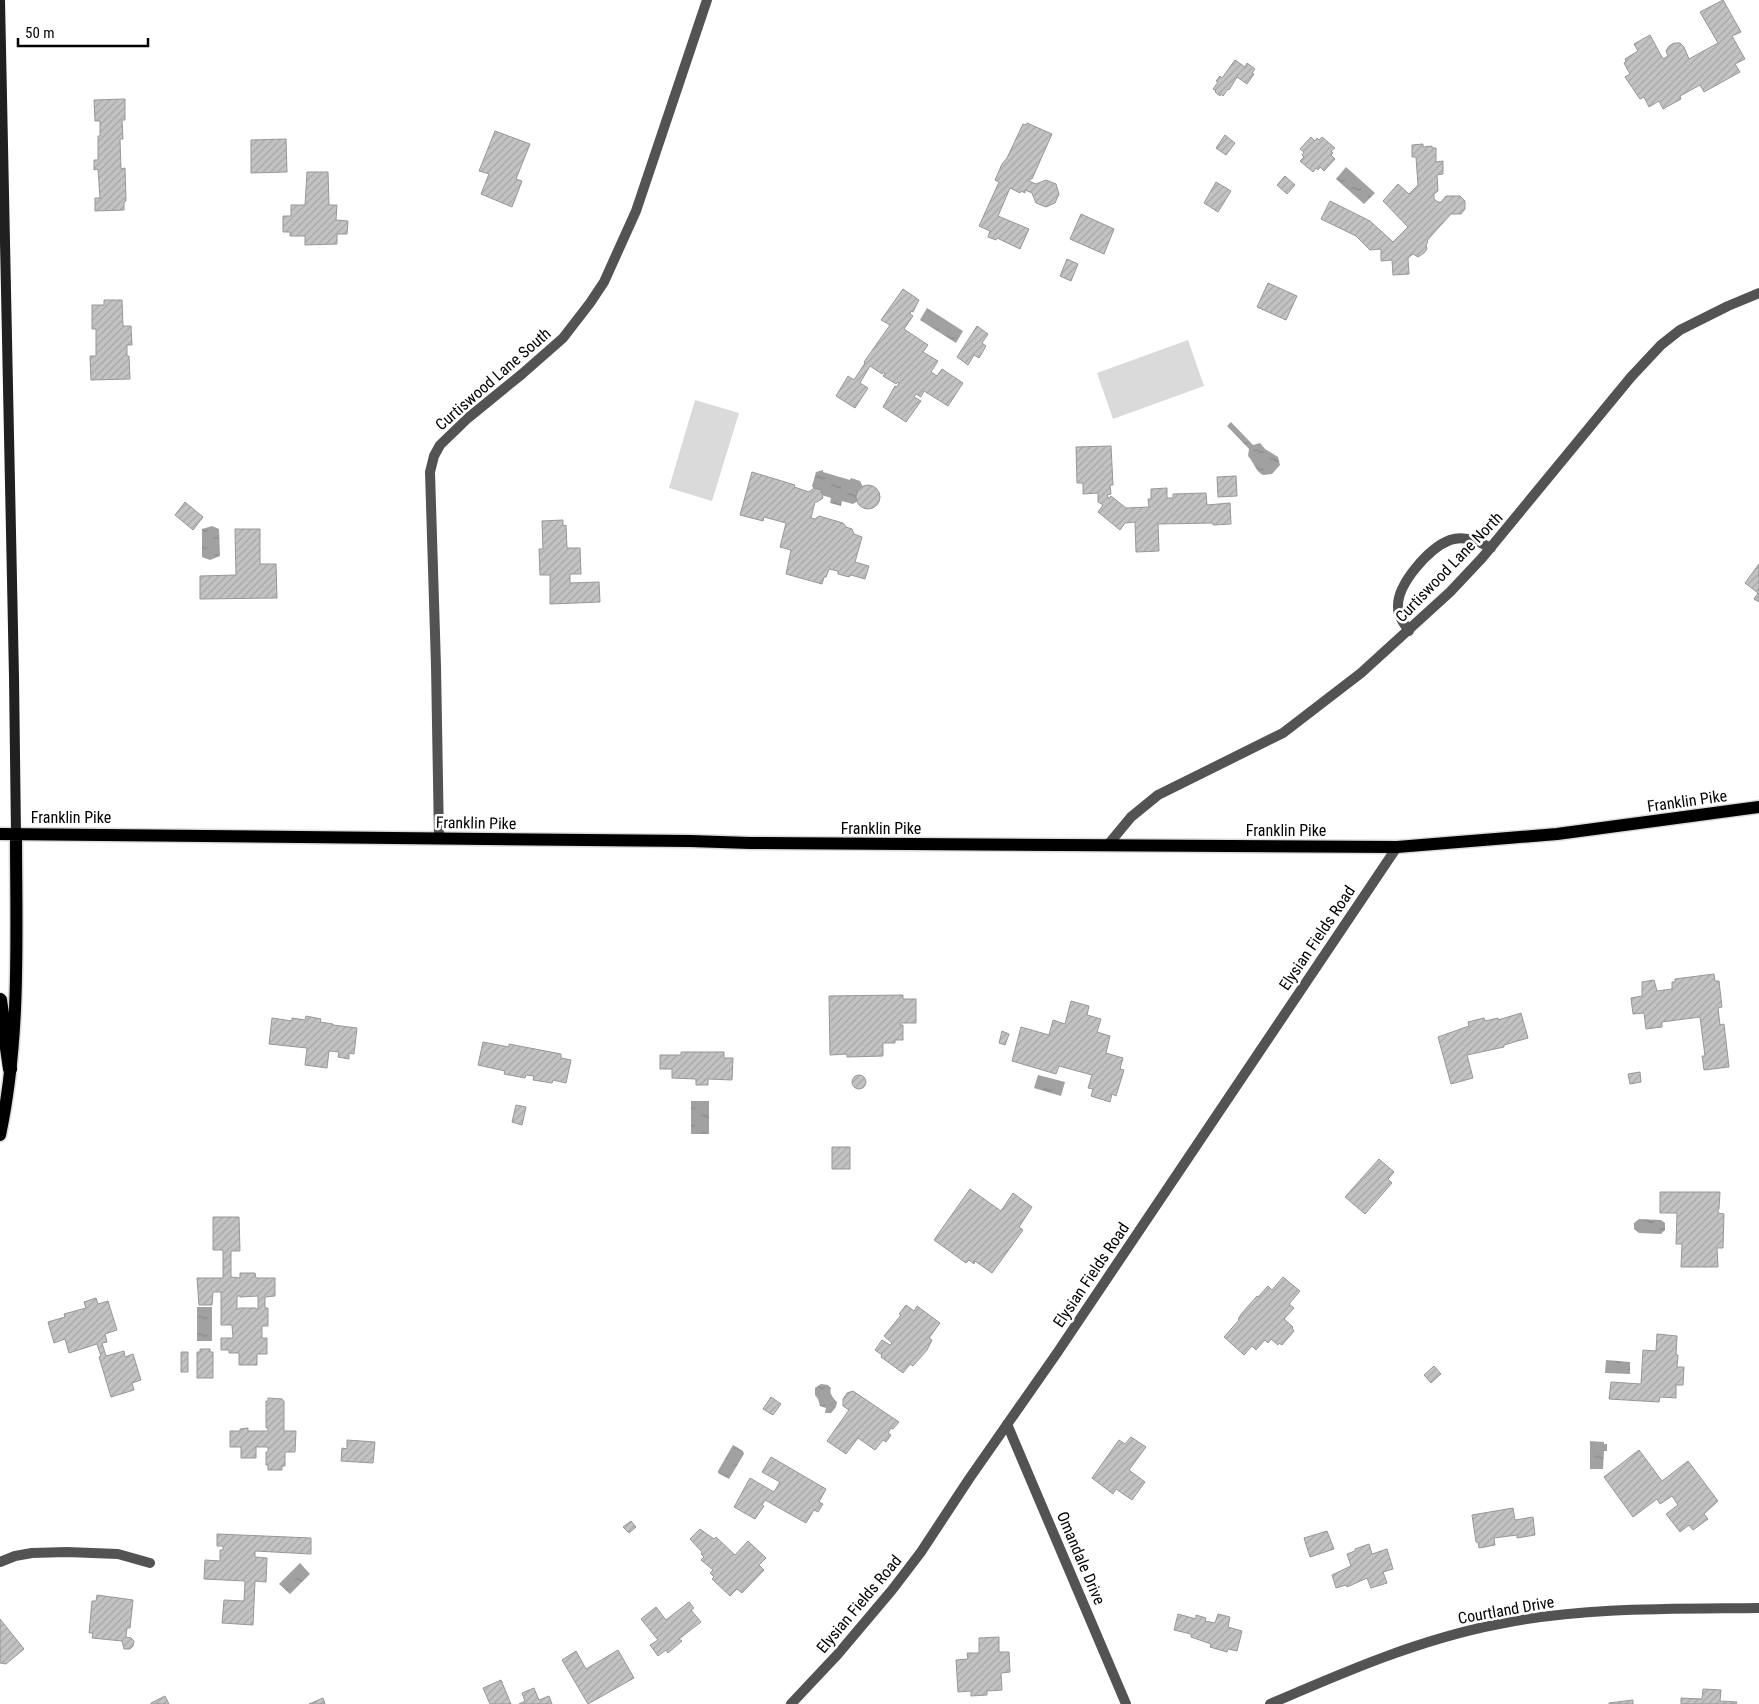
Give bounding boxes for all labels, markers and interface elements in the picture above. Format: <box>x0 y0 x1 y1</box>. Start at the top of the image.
scale bar <box>18 15 148 47</box>
text: 50 m <box>25 24 55 42</box>
street label: Curtiswood Lane South <box>431 324 555 434</box>
street label: Curtiswood Lane North <box>1392 508 1506 626</box>
street label: Franklin Pike <box>1646 786 1728 816</box>
street label: Franklin Pike <box>31 808 111 827</box>
street label: Franklin Pike <box>436 813 516 833</box>
street label: Franklin Pike <box>841 819 921 838</box>
street label: Franklin Pike <box>1246 821 1326 840</box>
street label: Elysian Fields Road <box>1275 882 1359 994</box>
street label: Elysian Fields Road <box>1049 1219 1133 1331</box>
street label: Omandale Drive <box>1053 1509 1109 1607</box>
street label: Elysian Fields Road <box>813 1551 905 1657</box>
street label: Courtland Drive <box>1456 1592 1556 1628</box>

